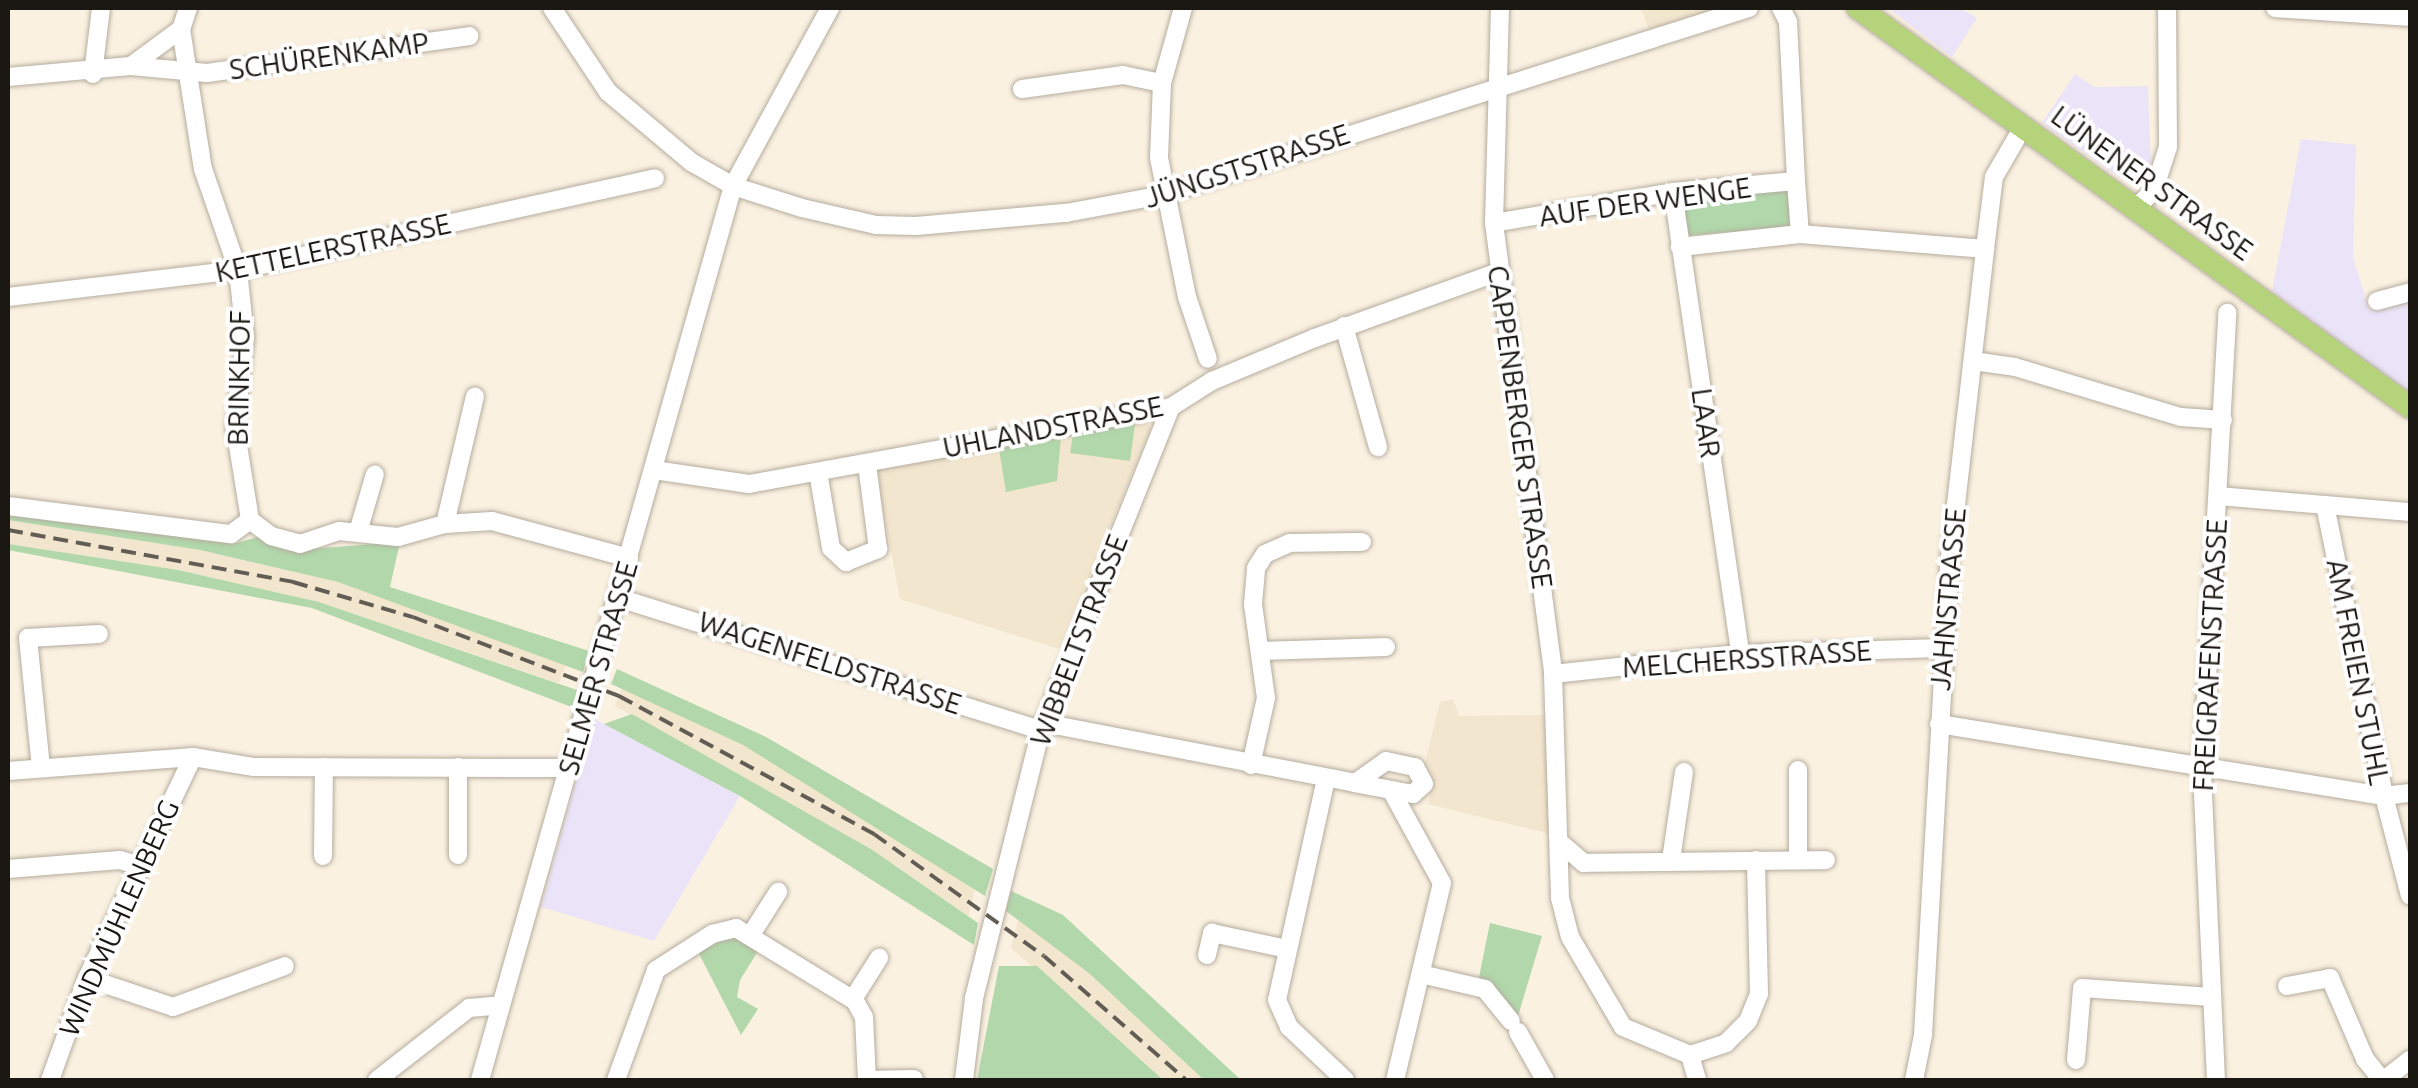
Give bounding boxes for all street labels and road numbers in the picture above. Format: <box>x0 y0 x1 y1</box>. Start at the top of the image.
street label: SCHÜRENKAMP <box>227 25 431 87</box>
street label: LÜNENER STRASSE <box>2045 99 2259 267</box>
street label: JÜNGSTSTRASSE <box>1140 117 1354 215</box>
street label: AUF DER WENGE <box>1537 170 1753 234</box>
street label: KETTELERSTRASSE <box>212 207 454 289</box>
street label: CAPPENBERGER STRASSE <box>1481 263 1559 591</box>
street label: BRINKHOF <box>221 310 257 446</box>
street label: LAAR <box>1685 386 1727 460</box>
street label: UHLANDSTRASSE <box>940 389 1166 465</box>
street label: JAHNSTRASSE <box>1923 506 1973 692</box>
street label: FREIGRAFENSTRASSE <box>2186 518 2234 792</box>
street label: WIBBELTSTRASSE <box>1023 530 1135 750</box>
street label: AM FREIEN STUHL <box>2320 556 2396 788</box>
street label: SELMER STRASSE <box>551 557 645 779</box>
street label: WAGENFELDSTRASSE <box>694 605 966 721</box>
street label: MELCHERSSTRASSE <box>1621 634 1873 684</box>
street label: WINDMÜHLENBERG <box>52 795 186 1041</box>

